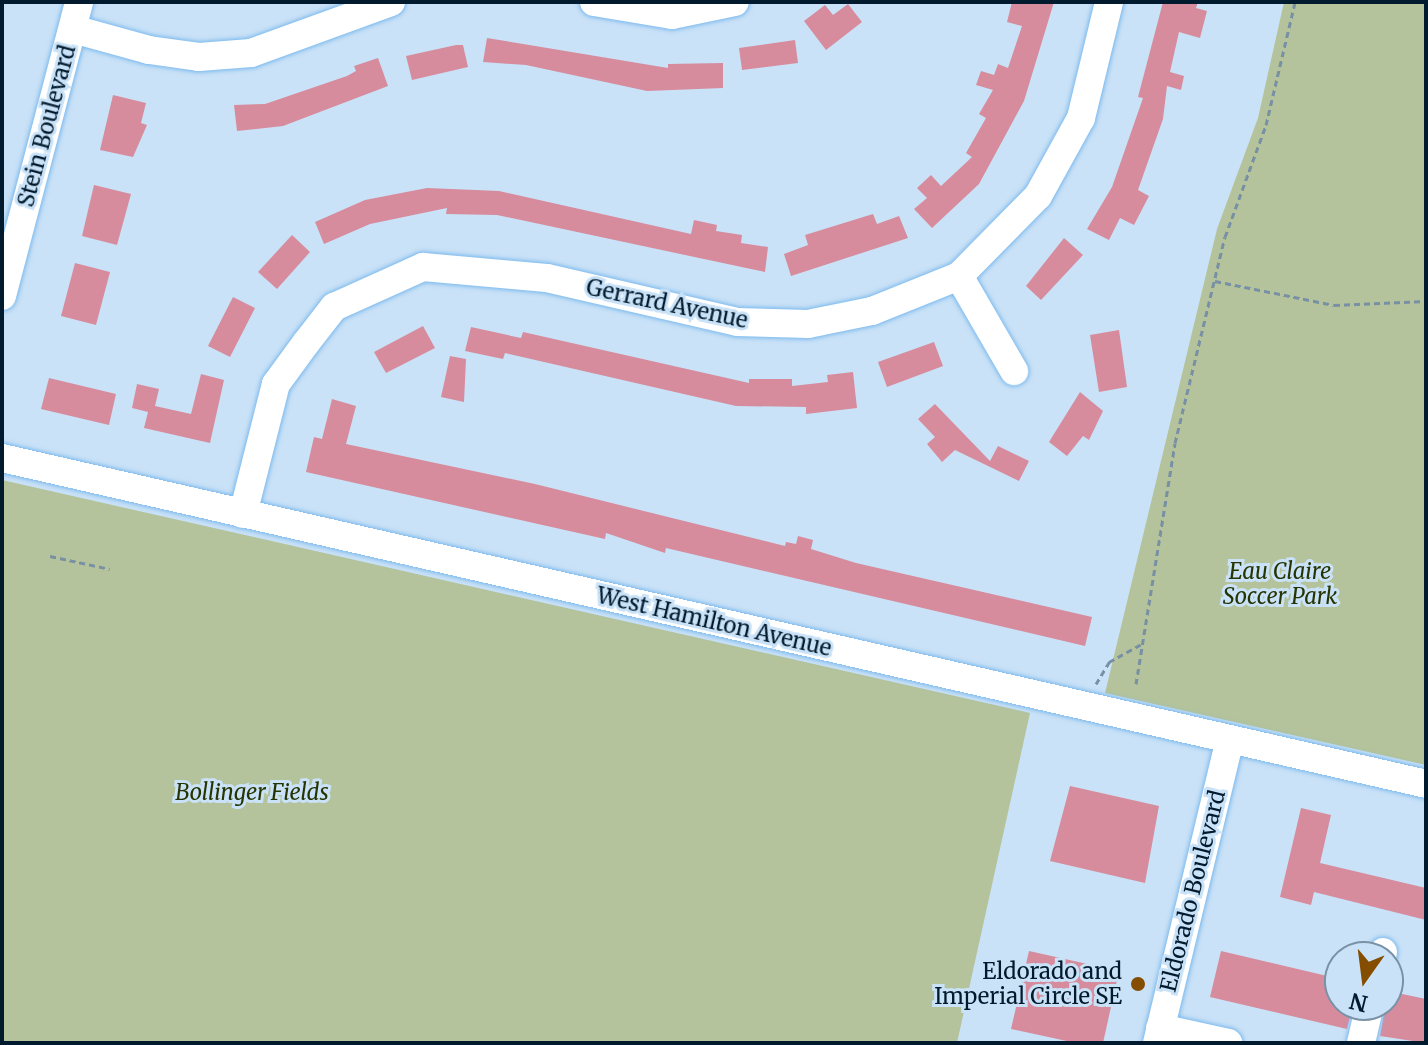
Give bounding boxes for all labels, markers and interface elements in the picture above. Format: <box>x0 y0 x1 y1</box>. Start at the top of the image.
street label: Stein Boulevard <box>13 42 81 210</box>
street label: Gerrard Avenue <box>584 274 750 334</box>
park label: Eau Claire Soccer Park <box>1223 558 1337 610</box>
street label: West Hamilton Avenue <box>594 582 834 662</box>
park label: Bollinger Fields <box>175 780 329 806</box>
street label: Eldorado Boulevard <box>1155 787 1231 995</box>
north arrow <box>1324 941 1404 1021</box>
place label: Eldorado and Imperial Circle SE <box>934 958 1122 1010</box>
marker: Eldorado and Imperial Circle SE <box>1129 975 1147 993</box>
text: N <box>1347 987 1371 1018</box>

